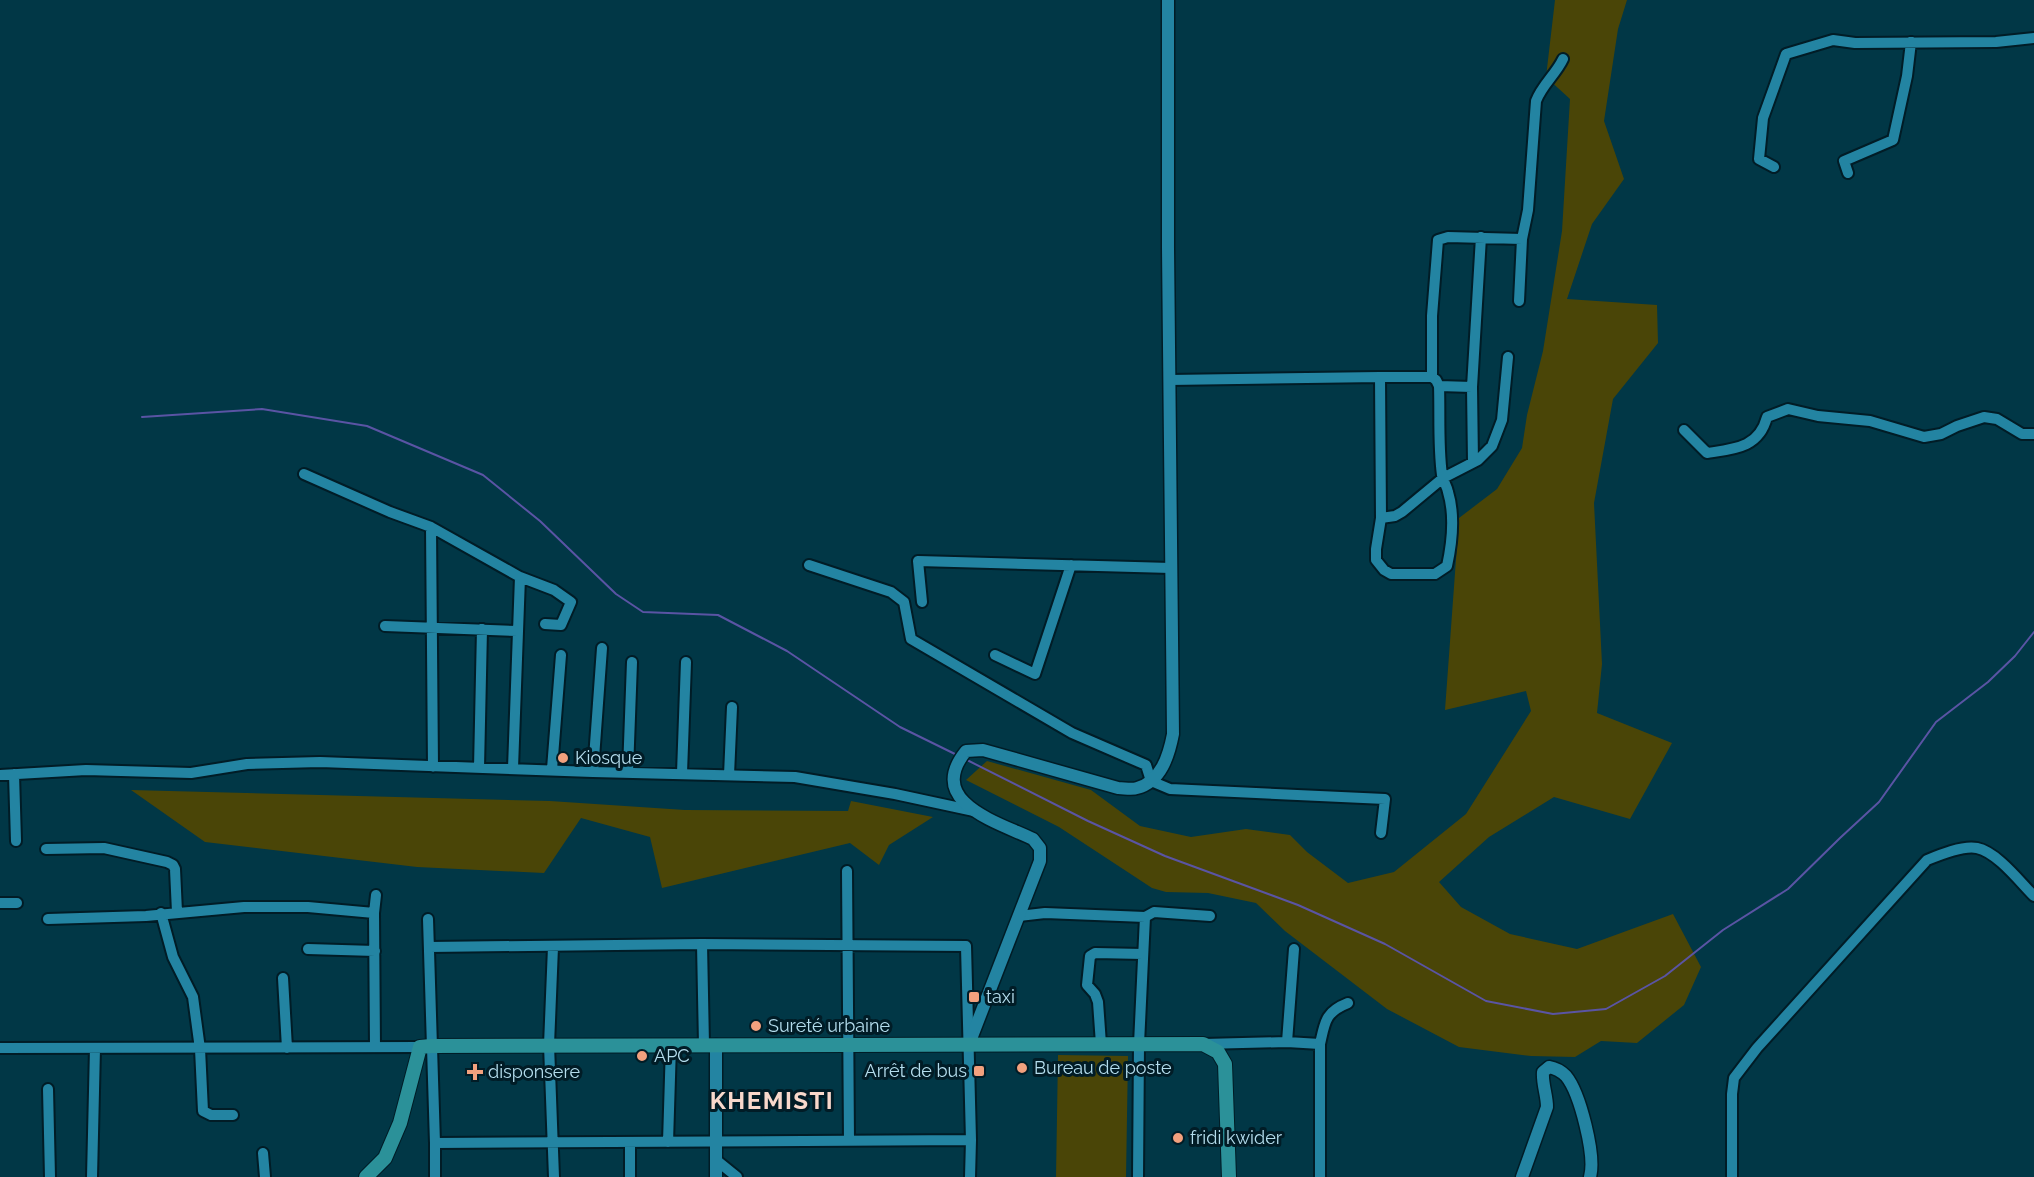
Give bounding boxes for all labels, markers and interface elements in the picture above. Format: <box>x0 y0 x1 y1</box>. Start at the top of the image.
place label: Kiosque <box>575 747 643 768</box>
marker: Kiosque <box>556 751 570 765</box>
place label: taxi <box>986 986 1015 1007</box>
marker: taxi <box>967 990 981 1004</box>
place label: Sureté urbaine <box>768 1015 890 1036</box>
marker: Sureté urbaine <box>749 1019 763 1033</box>
place label: APC <box>654 1045 690 1066</box>
marker: APC <box>635 1049 649 1063</box>
place label: Bureau de poste <box>1034 1057 1172 1078</box>
place label: Arrêt de bus <box>865 1060 967 1081</box>
place label: disponsere <box>488 1061 580 1082</box>
marker: Bureau de poste <box>1015 1061 1029 1075</box>
marker: disponsere <box>466 1063 484 1081</box>
marker: Arrêt de bus <box>972 1064 986 1078</box>
district label: KHEMISTI <box>710 1086 834 1115</box>
place label: fridi kwider <box>1190 1127 1283 1148</box>
marker: fridi kwider <box>1171 1131 1185 1145</box>

